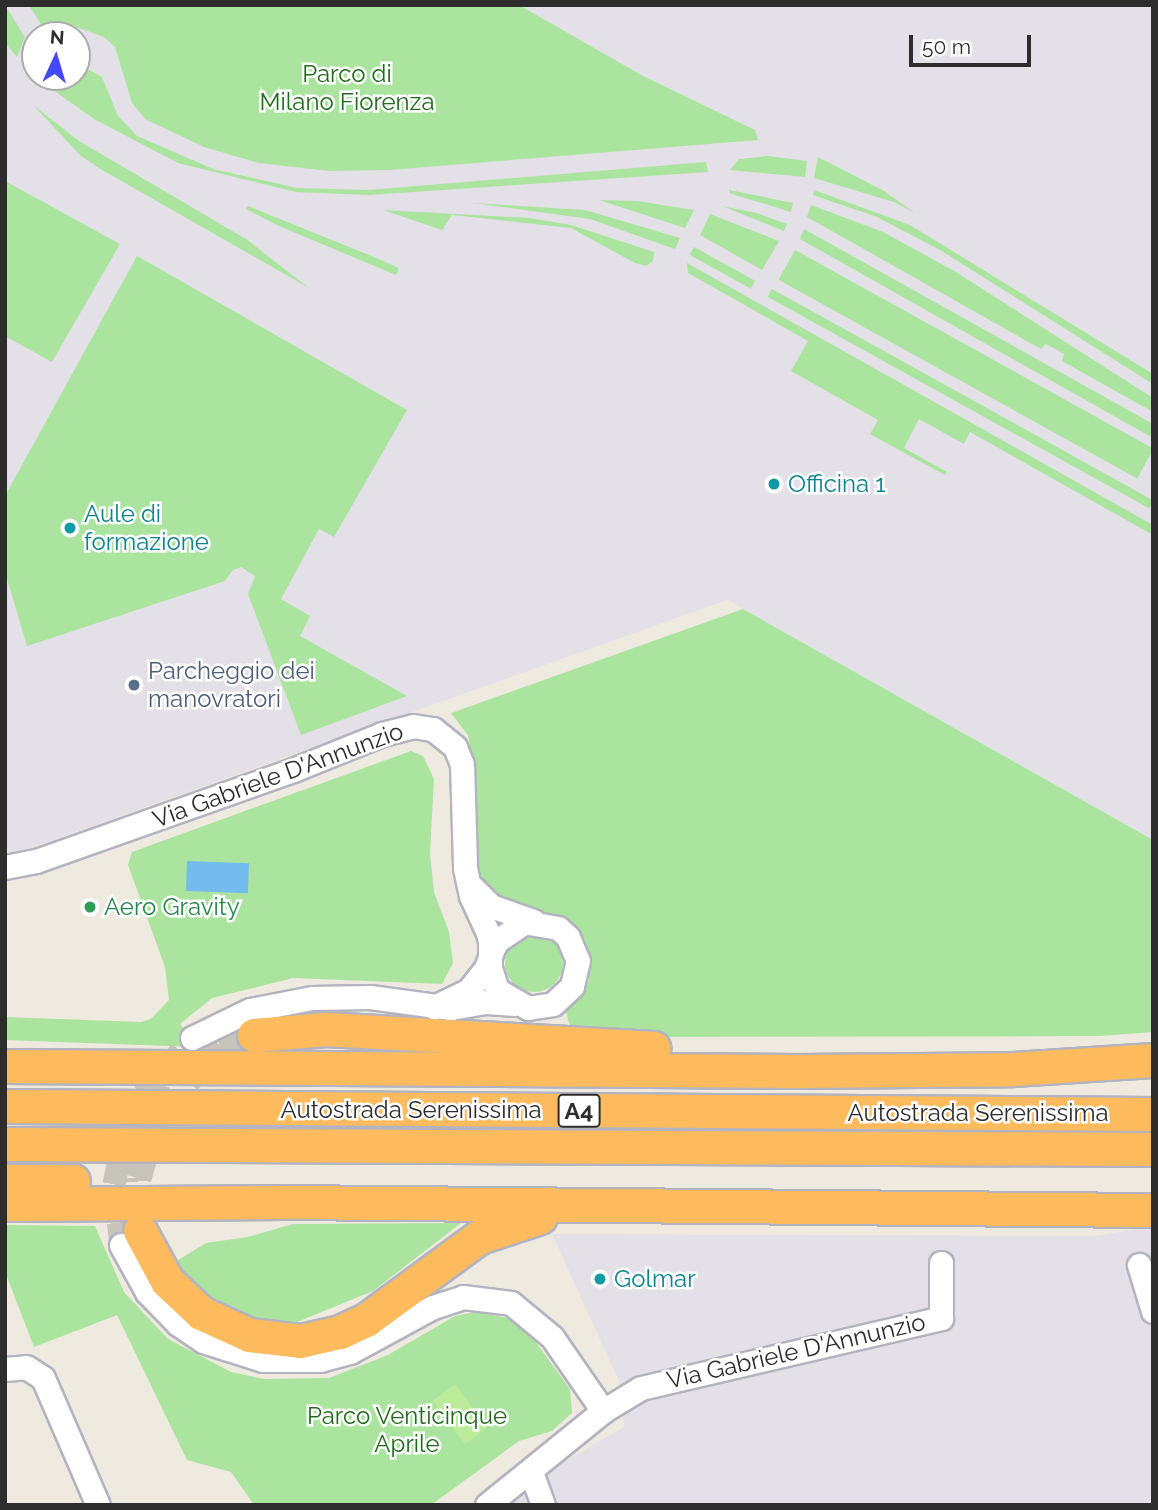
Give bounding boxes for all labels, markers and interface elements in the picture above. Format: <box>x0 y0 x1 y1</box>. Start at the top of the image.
north arrow <box>21 21 91 91</box>
scale bar <box>913 21 1036 65</box>
text: N <box>49 26 65 49</box>
text: 50 m <box>922 34 971 59</box>
park label: Parco di Milano Fiorenza <box>260 60 434 116</box>
place label: Officina 1 <box>788 470 886 498</box>
marker: Officina 1 <box>766 476 782 492</box>
place label: Aule di formazione <box>84 500 209 556</box>
marker: Aule di formazione <box>62 520 78 536</box>
place label: Parcheggio dei manovratori <box>148 657 315 713</box>
marker: Parcheggio dei manovratori <box>126 677 142 693</box>
street label: Via Gabriele D'Annunzio <box>149 716 407 834</box>
place label: Aero Gravity <box>104 893 240 921</box>
marker: Aero Gravity <box>82 899 98 915</box>
road number: A4 <box>556 1092 602 1130</box>
street label: Autostrada Serenissima <box>280 1096 542 1124</box>
street label: Autostrada Serenissima <box>847 1099 1109 1127</box>
place label: Golmar <box>614 1265 696 1293</box>
marker: Golmar <box>592 1271 608 1287</box>
street label: Via Gabriele D'Annunzio <box>664 1307 928 1395</box>
park label: Parco Venticinque Aprile <box>307 1402 507 1458</box>

